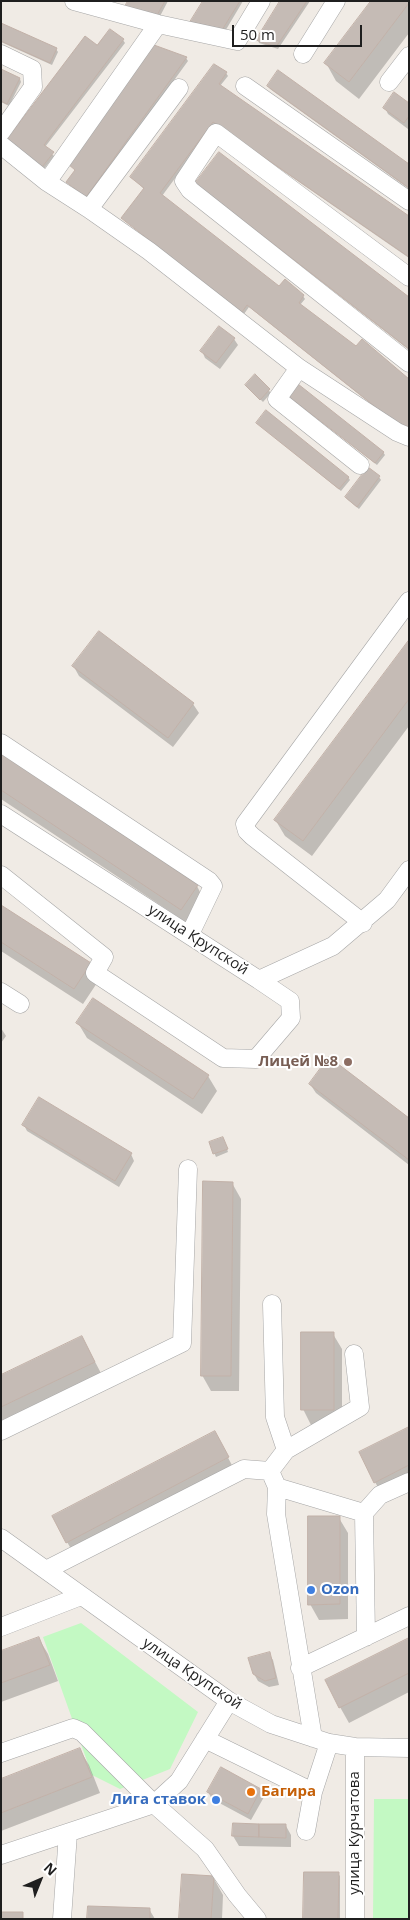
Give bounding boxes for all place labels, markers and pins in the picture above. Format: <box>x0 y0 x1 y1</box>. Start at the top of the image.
place label: Лицей №8 <box>258 1053 338 1071</box>
marker: Лицей №8 <box>342 1056 354 1068</box>
place label: Ozon <box>321 1581 359 1599</box>
marker: Ozon <box>305 1584 317 1596</box>
place label: Багира <box>261 1783 316 1801</box>
marker: Багира <box>245 1786 257 1798</box>
place label: Лига ставок <box>111 1791 206 1809</box>
marker: Лига ставок <box>210 1794 222 1806</box>

